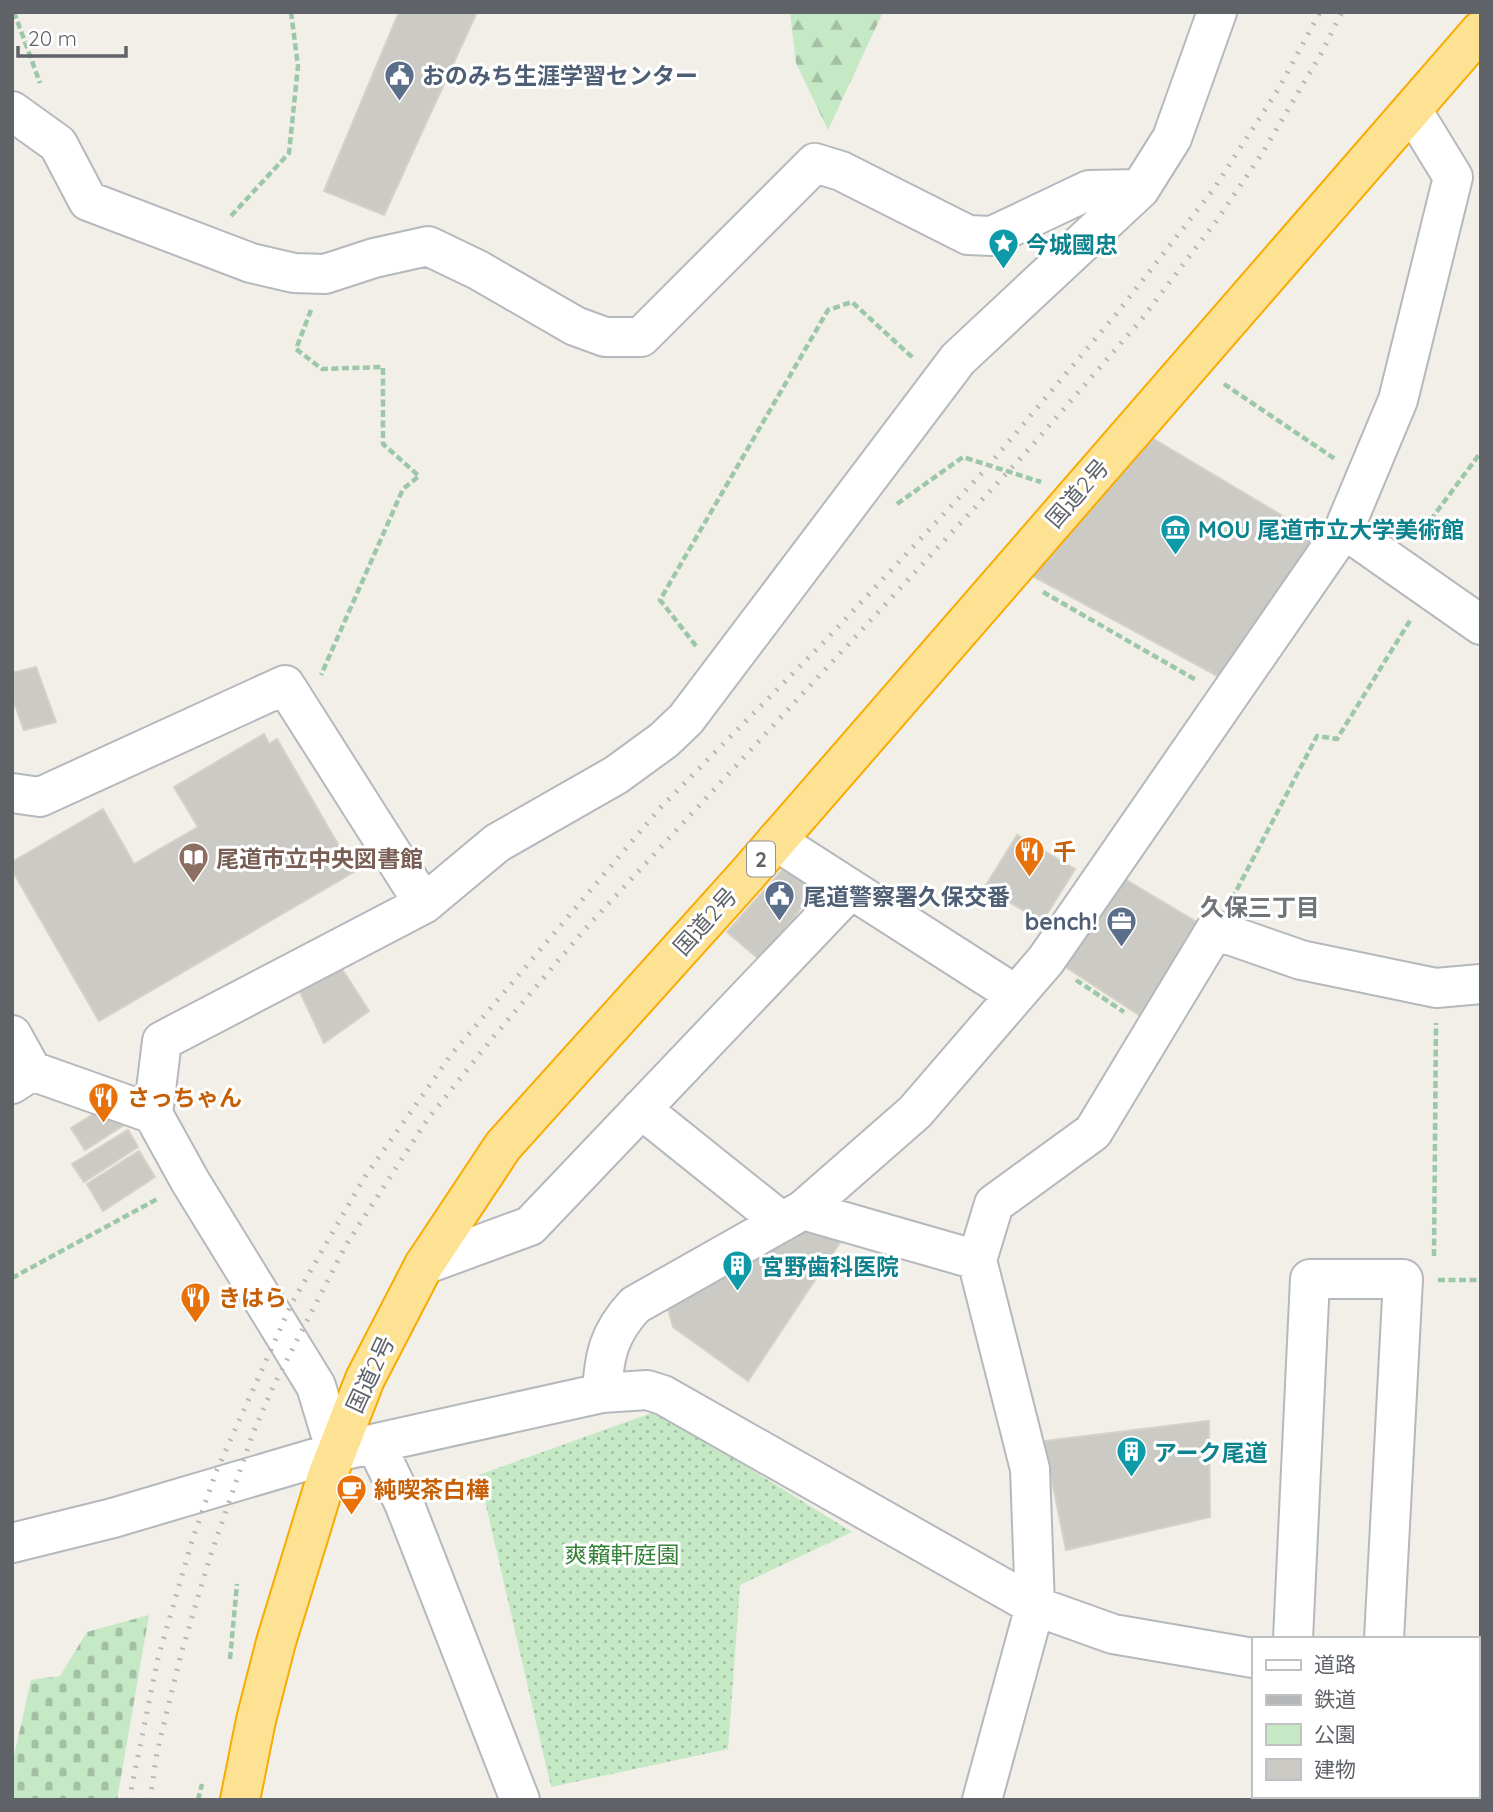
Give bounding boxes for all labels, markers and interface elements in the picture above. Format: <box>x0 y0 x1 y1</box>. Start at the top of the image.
scale bar <box>18 14 126 58</box>
text: 20 m <box>28 25 77 51</box>
public building icon: おのみち生涯学習センター <box>382 58 416 102</box>
place label: おのみち生涯学習センター <box>422 61 698 90</box>
place icon: 今城國忠 <box>986 227 1020 271</box>
place label: 今城國忠 <box>1026 230 1118 259</box>
street label: 国道2号 <box>1039 453 1115 533</box>
museum icon: MOU 尾道市立大学美術館 <box>1158 512 1192 556</box>
place label: MOU 尾道市立大学美術館 <box>1198 515 1464 544</box>
restaurant icon: 千 <box>1013 834 1047 878</box>
place label: 千 <box>1053 837 1076 866</box>
library icon: 尾道市立中央図書館 <box>176 841 210 885</box>
road number: 2 <box>747 842 775 876</box>
place label: 尾道市立中央図書館 <box>216 844 423 873</box>
public building icon: 尾道警察署久保交番 <box>763 879 797 923</box>
street label: 国道2号 <box>667 881 743 961</box>
place label: 尾道警察署久保交番 <box>803 882 1010 911</box>
district label: 久保三丁目 <box>1200 892 1320 922</box>
office icon: bench! <box>1104 904 1138 948</box>
place label: bench! <box>1025 907 1098 936</box>
restaurant icon: さっちゃん <box>87 1080 121 1124</box>
place label: さっちゃん <box>127 1083 242 1112</box>
building icon: 宮野歯科医院 <box>721 1249 755 1293</box>
place label: 宮野歯科医院 <box>761 1252 899 1281</box>
restaurant icon: きはら <box>178 1280 212 1324</box>
place label: きはら <box>218 1283 287 1312</box>
street label: 国道2号 <box>340 1331 400 1417</box>
building icon: アーク尾道 <box>1114 1435 1148 1479</box>
place label: アーク尾道 <box>1154 1438 1268 1467</box>
cafe icon: 純喫茶白樺 <box>334 1472 368 1516</box>
place label: 純喫茶白樺 <box>374 1475 489 1504</box>
park label: 爽籟軒庭園 <box>565 1540 680 1569</box>
legend <box>1252 1637 1479 1798</box>
text: 道路 <box>1314 1651 1356 1677</box>
text: 鉄道 <box>1314 1686 1356 1712</box>
text: 公園 <box>1314 1721 1356 1747</box>
text: 建物 <box>1314 1756 1356 1782</box>

